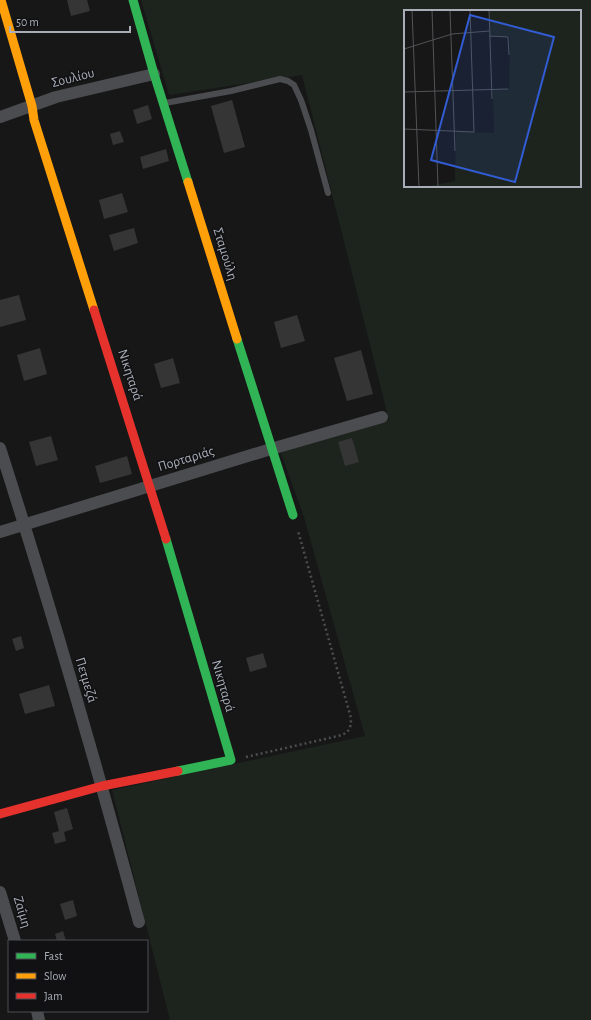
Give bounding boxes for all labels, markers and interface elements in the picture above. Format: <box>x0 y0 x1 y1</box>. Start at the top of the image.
scale bar <box>10 8 130 34</box>
inset map <box>404 10 581 187</box>
text: 50 m <box>16 16 39 28</box>
street label: Σουλίου <box>50 66 96 90</box>
street label: Σταμούλη <box>210 226 240 282</box>
street label: Νικηταρά <box>115 347 145 403</box>
street label: Πορταριάς <box>156 444 216 474</box>
street label: Πετμεζά <box>73 656 99 704</box>
street label: Νικηταρά <box>209 658 237 714</box>
street label: Ζαΐμη <box>11 894 34 930</box>
legend <box>8 940 148 1012</box>
text: Fast <box>44 950 63 962</box>
text: Slow <box>44 970 66 982</box>
text: Jam <box>44 990 63 1002</box>

